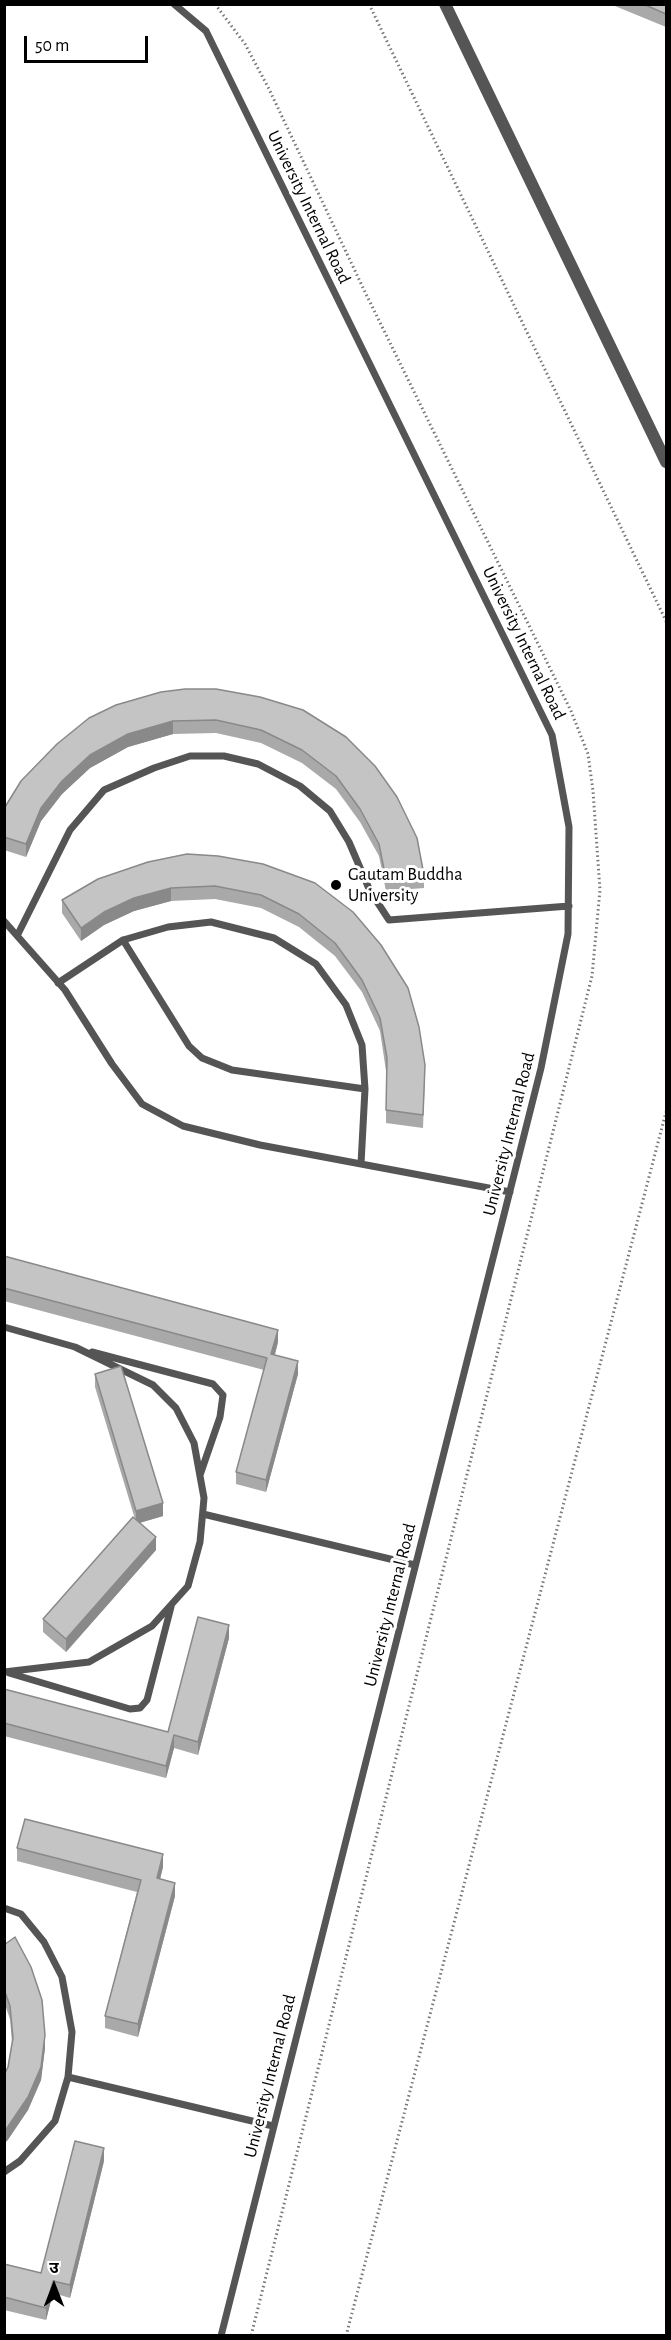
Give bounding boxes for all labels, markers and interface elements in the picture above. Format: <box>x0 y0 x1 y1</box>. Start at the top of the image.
scale bar <box>27 24 152 62</box>
text: 50 m <box>35 37 69 55</box>
street label: University Internal Road <box>263 127 355 287</box>
street label: University Internal Road <box>478 563 570 723</box>
place label: Gautam Buddha University <box>348 864 463 906</box>
marker: Gautam Buddha University <box>329 878 343 892</box>
street label: University Internal Road <box>478 1050 540 1218</box>
street label: University Internal Road <box>359 1521 421 1689</box>
street label: University Internal Road <box>239 1992 301 2160</box>
north arrow <box>24 2256 84 2316</box>
text: उ <box>49 2260 59 2276</box>

